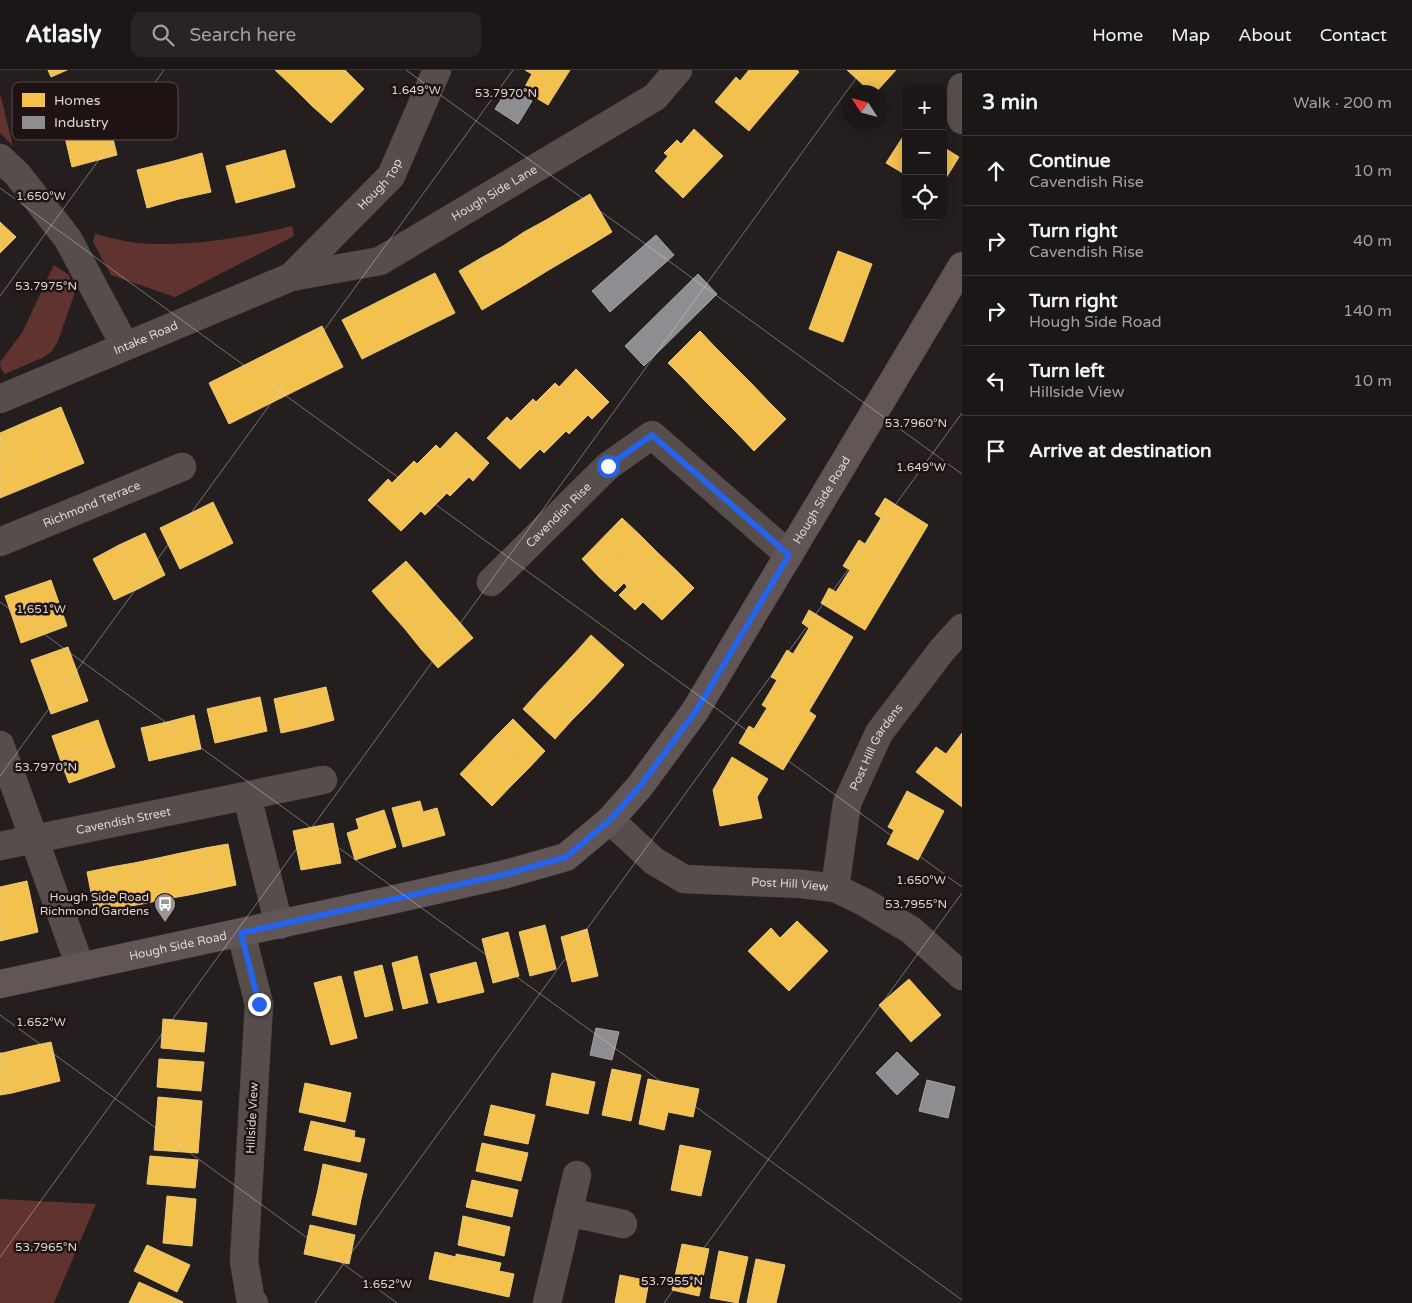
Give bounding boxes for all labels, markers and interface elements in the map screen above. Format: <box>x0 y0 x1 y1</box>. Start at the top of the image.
search box <box>131 12 481 57</box>
text: Atlasly <box>25 20 101 49</box>
icon: search <box>149 21 177 49</box>
text: Search here <box>189 24 296 46</box>
text: Home <box>1092 24 1143 46</box>
text: Map <box>1171 24 1210 46</box>
text: About <box>1238 24 1292 46</box>
text: Contact <box>1320 24 1387 46</box>
legend <box>12 82 178 140</box>
text: 1.649°W <box>391 83 441 97</box>
north arrow <box>842 85 887 130</box>
map controls <box>902 85 947 220</box>
button: + <box>902 85 947 130</box>
text: 53.7970°N <box>475 86 537 100</box>
text: 3 min <box>982 90 1038 115</box>
text: Homes <box>54 92 101 109</box>
text: Walk · 200 m <box>1293 93 1392 113</box>
text: Industry <box>54 114 109 131</box>
button: − <box>902 130 947 175</box>
text: Continue <box>1029 150 1111 172</box>
street label: Hough Top <box>355 156 405 213</box>
icon: ahead <box>982 157 1010 185</box>
text: 10 m <box>1353 161 1392 181</box>
street label: Hough Side Lane <box>449 162 540 224</box>
text: Cavendish Rise <box>1029 172 1144 192</box>
button: locate <box>902 175 947 220</box>
text: 1.650°W <box>16 189 66 203</box>
text: Turn right <box>1029 220 1117 242</box>
icon: right <box>982 227 1010 255</box>
text: 40 m <box>1353 231 1392 251</box>
text: Cavendish Rise <box>1029 242 1144 262</box>
text: 53.7975°N <box>15 279 77 293</box>
text: Turn right <box>1029 290 1117 312</box>
icon: right <box>982 297 1010 325</box>
text: 140 m <box>1343 301 1392 321</box>
text: Hough Side Road <box>1029 312 1162 332</box>
street label: Intake Road <box>111 318 180 358</box>
text: Turn left <box>1029 360 1105 382</box>
icon: left <box>982 367 1010 395</box>
text: 10 m <box>1353 371 1392 391</box>
text: Hillside View <box>1029 382 1124 402</box>
text: 53.7960°N <box>885 416 947 430</box>
icon: arrive <box>982 437 1010 465</box>
text: Arrive at destination <box>1029 440 1212 462</box>
street label: Hough Side Road <box>790 454 853 546</box>
route start <box>597 455 620 478</box>
text: 1.649°W <box>896 460 946 474</box>
street label: Richmond Terrace <box>41 478 143 531</box>
street label: Cavendish Rise <box>523 480 594 550</box>
text: 1.651°W <box>16 602 66 616</box>
street label: Post Hill Gardens <box>847 701 906 793</box>
text: 53.7970°N <box>15 760 77 774</box>
street label: Cavendish Street <box>75 804 173 837</box>
text: 1.650°W <box>896 873 946 887</box>
street label: Post Hill View <box>751 875 829 894</box>
place label: Hough Side Road Richmond Gardens <box>40 890 149 918</box>
bus stop icon: Hough Side Road Richmond Gardens <box>153 892 177 923</box>
text: 53.7955°N <box>885 897 947 911</box>
street label: Hough Side Road <box>128 928 228 963</box>
route end <box>248 993 271 1016</box>
text: 1.652°W <box>16 1015 66 1029</box>
street label: Hillside View <box>243 1081 261 1154</box>
text: 53.7965°N <box>15 1240 77 1254</box>
text: 53.7955°N <box>641 1274 703 1288</box>
text: 1.652°W <box>362 1277 412 1291</box>

